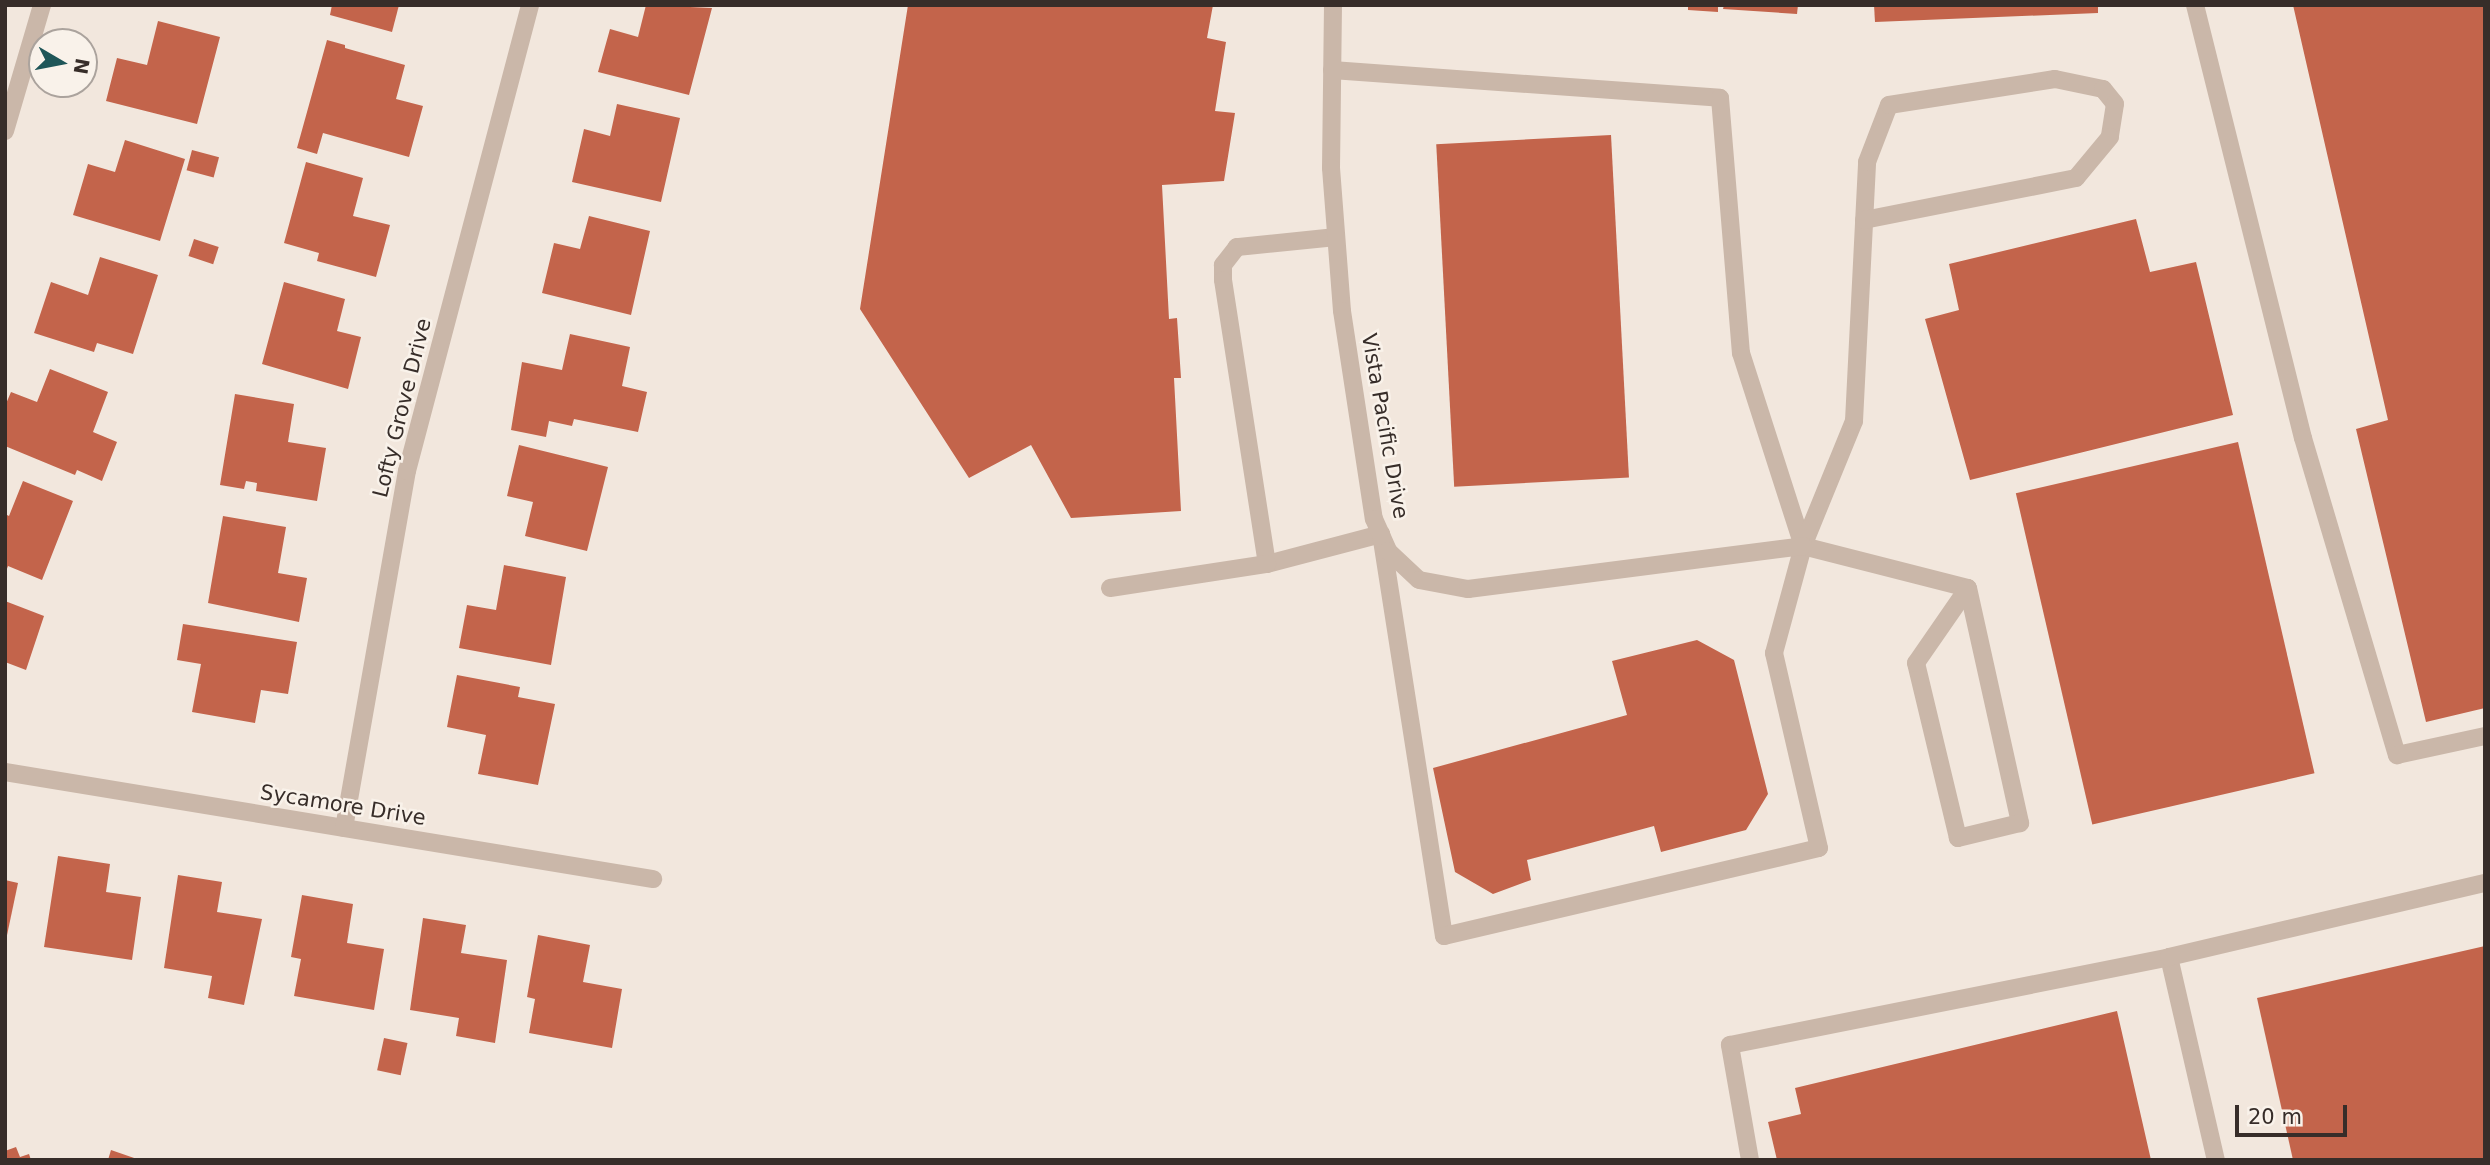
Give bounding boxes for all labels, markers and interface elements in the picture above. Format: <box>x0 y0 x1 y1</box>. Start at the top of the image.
north arrow <box>28 28 98 98</box>
text: N <box>69 57 94 76</box>
street label: Lofty Grove Drive <box>368 316 436 500</box>
street label: Vista Pacific Drive <box>1356 331 1414 521</box>
street label: Sycamore Drive <box>258 779 428 831</box>
scale bar <box>2238 1092 2350 1136</box>
text: 20 m <box>2248 1105 2302 1129</box>

